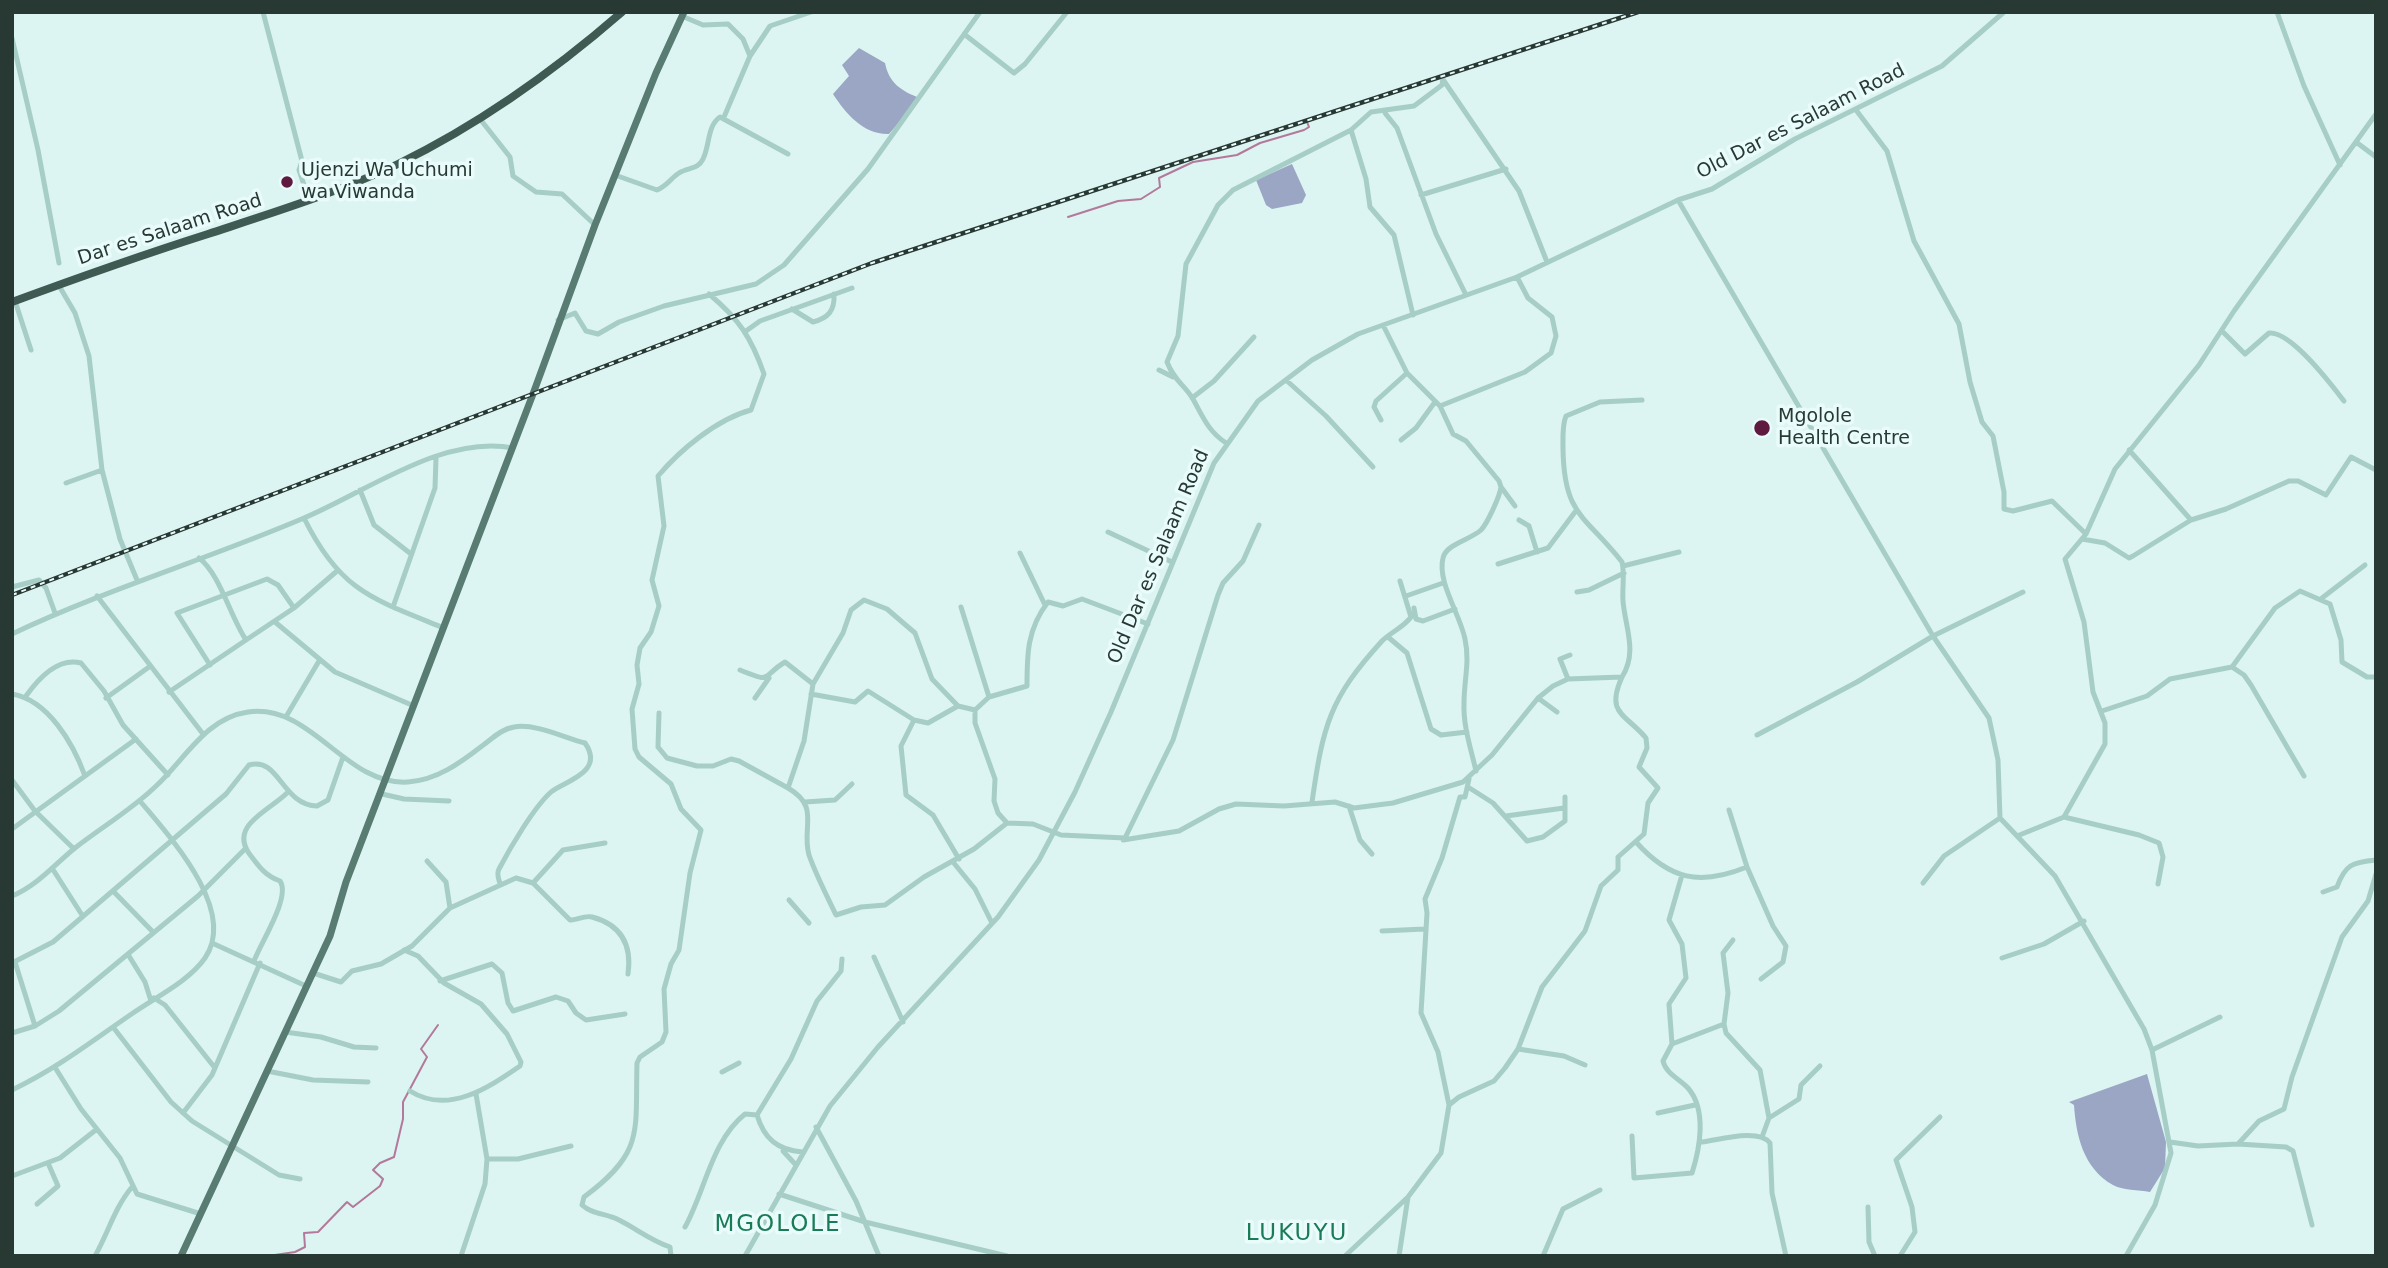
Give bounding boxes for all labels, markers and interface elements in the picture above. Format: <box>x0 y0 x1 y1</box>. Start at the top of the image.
street label: Old Dar es Salaam Road <box>1693 60 1909 184</box>
place label: Ujenzi Wa Uchumi wa Viwanda <box>301 160 473 204</box>
marker: Ujenzi Wa Uchumi wa Viwanda <box>279 174 295 190</box>
street label: Dar es Salaam Road <box>75 189 265 271</box>
place label: Mgolole Health Centre <box>1778 406 1910 450</box>
marker: Mgolole Health Centre <box>1752 418 1772 438</box>
street label: Old Dar es Salaam Road <box>1103 446 1215 668</box>
district label: MGOLOLE <box>715 1211 841 1239</box>
district label: LUKUYU <box>1246 1220 1348 1248</box>

